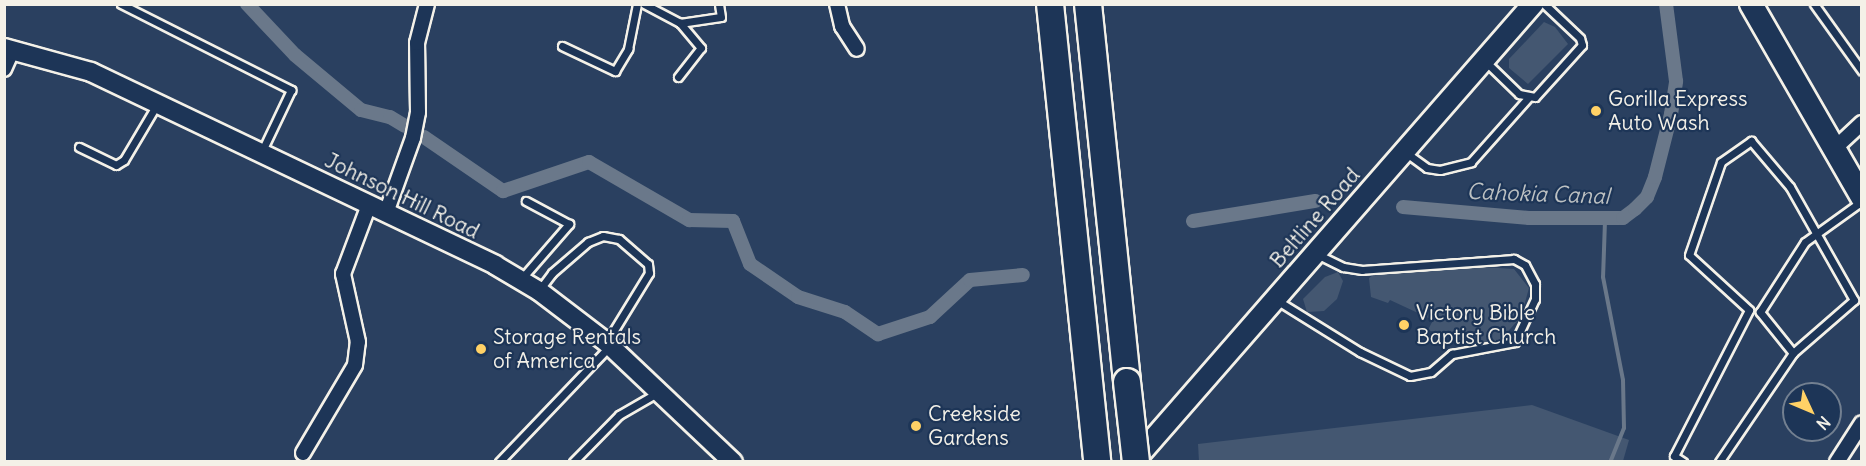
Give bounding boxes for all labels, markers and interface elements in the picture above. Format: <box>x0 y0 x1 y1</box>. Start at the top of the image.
place label: Gorilla Express Auto Wash <box>1608 86 1748 136</box>
marker: Gorilla Express Auto Wash <box>1589 104 1603 118</box>
street label: Johnson Hill Road <box>321 148 483 244</box>
street label: Beltline Road <box>1265 163 1365 273</box>
water label: Cahokia Canal <box>1466 178 1610 210</box>
place label: Victory Bible Baptist Church <box>1416 300 1556 350</box>
marker: Victory Bible Baptist Church <box>1397 318 1411 332</box>
place label: Storage Rentals of America <box>493 324 641 374</box>
marker: Storage Rentals of America <box>474 342 488 356</box>
north arrow <box>1782 382 1842 442</box>
place label: Creekside Gardens <box>928 401 1021 451</box>
text: N <box>1812 412 1835 434</box>
marker: Creekside Gardens <box>909 419 923 433</box>

